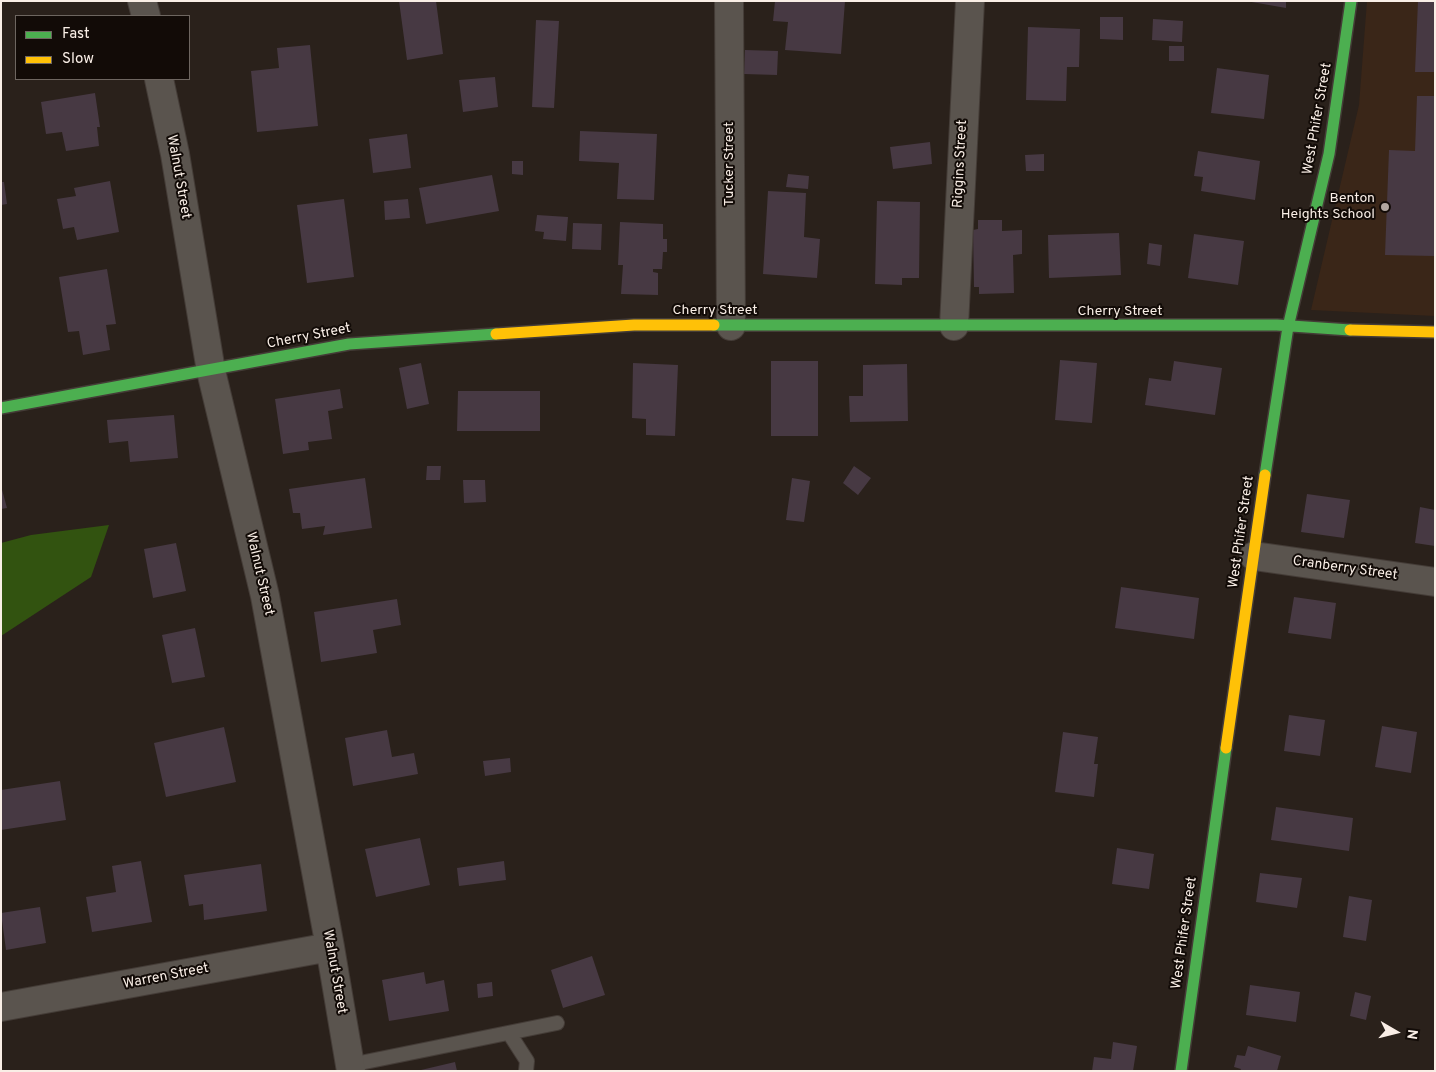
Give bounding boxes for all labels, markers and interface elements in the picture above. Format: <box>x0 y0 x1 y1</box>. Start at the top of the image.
legend <box>15 15 190 80</box>
text: Fast <box>62 25 90 44</box>
text: Slow <box>62 50 94 69</box>
street label: West Phifer Street <box>1300 62 1336 176</box>
street label: Riggins Street <box>950 119 972 209</box>
street label: Tucker Street <box>722 122 738 206</box>
street label: Walnut Street <box>162 134 194 220</box>
place label: Benton Heights School <box>1281 191 1375 223</box>
marker: Benton Heights School <box>1379 201 1391 213</box>
street label: Cherry Street <box>672 303 758 319</box>
street label: Cherry Street <box>1077 304 1163 320</box>
street label: Cherry Street <box>266 321 352 353</box>
street label: West Phifer Street <box>1226 475 1258 589</box>
street label: Walnut Street <box>241 531 277 617</box>
street label: Cranberry Street <box>1292 553 1398 585</box>
street label: West Phifer Street <box>1169 876 1201 990</box>
street label: Walnut Street <box>318 929 350 1015</box>
street label: Warren Street <box>122 960 210 994</box>
north arrow <box>1371 1007 1421 1057</box>
text: N <box>1402 1028 1420 1040</box>

